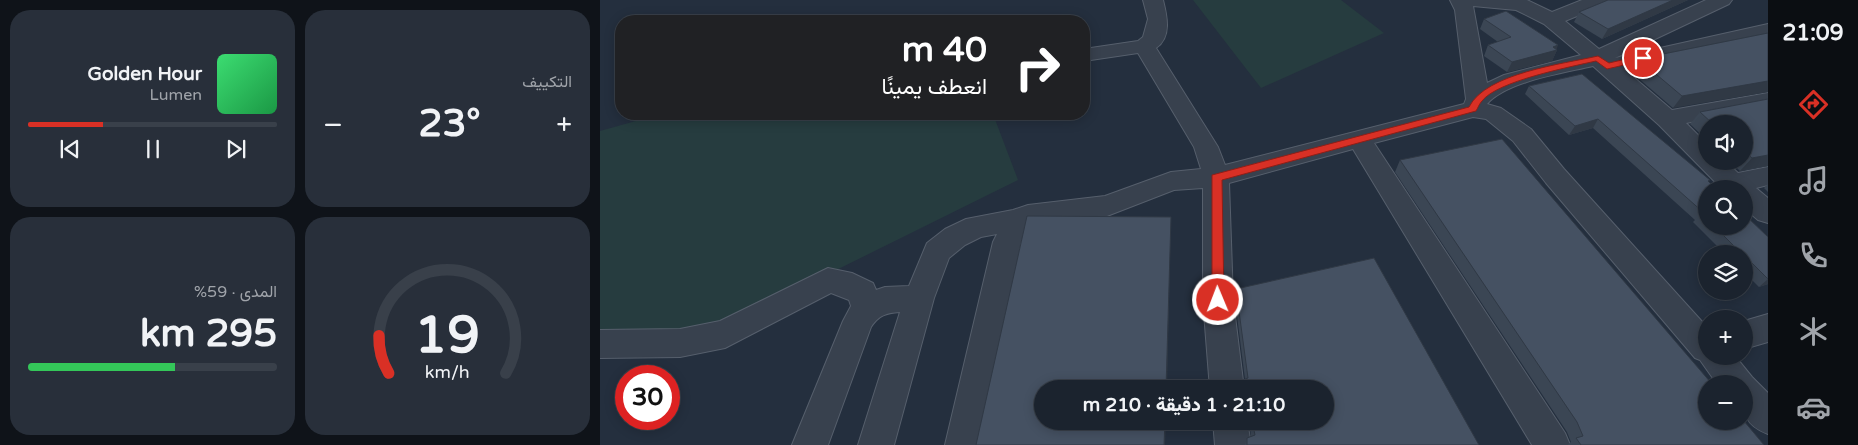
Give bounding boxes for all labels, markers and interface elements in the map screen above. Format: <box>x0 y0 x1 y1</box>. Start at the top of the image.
text: 21:09 <box>1783 20 1844 46</box>
text: 40 m <box>902 29 987 71</box>
icon: right <box>1005 35 1070 100</box>
pin <box>1622 37 1664 79</box>
icon: arrive <box>1629 44 1657 72</box>
text: Golden Hour <box>88 63 202 85</box>
text: التكييف <box>522 72 572 92</box>
text: انعطف يمينًا <box>881 74 987 100</box>
text: Lumen <box>150 85 202 105</box>
icon: directions <box>1796 87 1831 122</box>
text: 23° <box>419 101 481 147</box>
text: − <box>323 108 343 142</box>
text: + <box>556 108 572 142</box>
map controls <box>1698 115 1753 430</box>
button: sound <box>1698 115 1753 170</box>
icon: previous <box>56 135 84 163</box>
icon: pause <box>139 135 167 163</box>
icon: next <box>222 135 250 163</box>
icon: music <box>1796 163 1831 198</box>
button: search <box>1698 180 1753 235</box>
icon: phone <box>1796 238 1831 273</box>
button: layers <box>1698 245 1753 300</box>
position arrow <box>1191 273 1243 325</box>
text: المدى · 59% <box>194 282 277 302</box>
text: 19 <box>415 304 480 367</box>
button: + <box>1698 310 1753 365</box>
text: 295 km <box>140 311 277 357</box>
icon: climate <box>1796 314 1831 349</box>
text: km/h <box>425 362 470 383</box>
speed limit sign: 30 <box>615 365 680 430</box>
button: − <box>1698 375 1753 430</box>
icon: car <box>1796 390 1831 425</box>
text: 21:10 · 1 دقيقة · 210 m <box>1083 394 1285 416</box>

